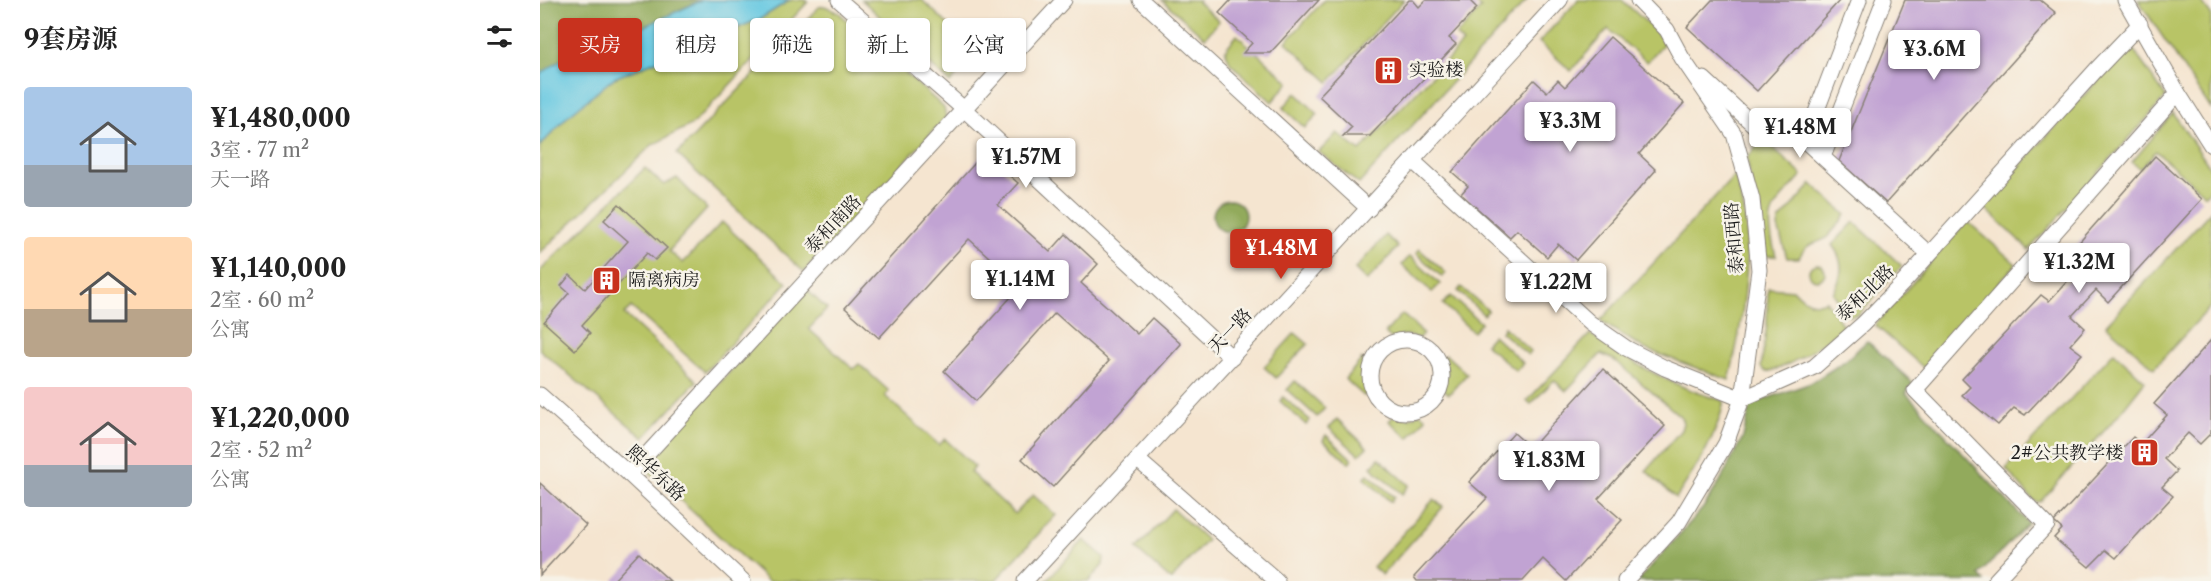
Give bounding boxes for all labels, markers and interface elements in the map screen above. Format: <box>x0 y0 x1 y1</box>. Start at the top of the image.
chip: 买房 <box>558 18 642 72</box>
chip: 租房 <box>654 18 738 72</box>
chip: 筛选 <box>750 18 834 72</box>
chip: 新上 <box>846 18 930 72</box>
chip: 公寓 <box>942 18 1026 72</box>
icon: filters <box>483 20 516 53</box>
text: 9套房源 <box>24 23 118 55</box>
pin: ¥3.6M <box>1892 30 1976 81</box>
text: ¥3.6M <box>1902 37 1966 61</box>
building icon: 实验楼 <box>1372 54 1404 86</box>
place label: 实验楼 <box>1409 59 1463 81</box>
text: ¥1,480,000 <box>210 102 351 134</box>
pin: ¥3.3M <box>1528 102 1612 153</box>
pin: ¥1.48M <box>1751 108 1849 159</box>
text: ¥3.3M <box>1538 109 1602 133</box>
icon: home <box>72 111 144 183</box>
text: ¥1.48M <box>1763 115 1837 139</box>
text: 3室 · 77 m² <box>210 138 309 162</box>
pin: ¥1.57M <box>977 138 1075 189</box>
text: ¥1.57M <box>991 145 1061 169</box>
text: 天一路 <box>210 167 270 191</box>
street label: 泰和南路 <box>800 190 866 258</box>
street label: 泰和西路 <box>1720 201 1748 275</box>
pin: ¥1.48M <box>1232 229 1330 280</box>
text: ¥1.48M <box>1244 236 1318 260</box>
pin: ¥1.32M <box>2030 243 2128 294</box>
text: ¥1.32M <box>2043 250 2115 274</box>
text: ¥1,140,000 <box>210 252 347 284</box>
pin: ¥1.14M <box>971 260 1069 311</box>
street label: 泰和北路 <box>1831 260 1899 326</box>
icon: home <box>72 261 144 333</box>
pin: ¥1.22M <box>1507 263 1605 314</box>
building icon: 隔离病房 <box>591 264 623 296</box>
text: ¥1.14M <box>985 267 1055 291</box>
place label: 隔离病房 <box>628 269 700 291</box>
text: ¥1.22M <box>1519 270 1593 294</box>
text: 2室 · 60 m² <box>210 288 314 312</box>
street label: 天一路 <box>1204 304 1256 358</box>
text: 公寓 <box>210 317 250 341</box>
text: ¥1,220,000 <box>210 402 350 434</box>
icon: home <box>72 411 144 483</box>
building icon: 2#公共教学楼 <box>2128 437 2160 469</box>
text: 2室 · 52 m² <box>210 438 312 462</box>
street label: 熙华东路 <box>622 440 690 506</box>
pin: ¥1.83M <box>1500 441 1598 492</box>
place label: 2#公共教学楼 <box>2011 442 2123 464</box>
text: ¥1.83M <box>1512 448 1586 472</box>
text: 公寓 <box>210 467 250 491</box>

